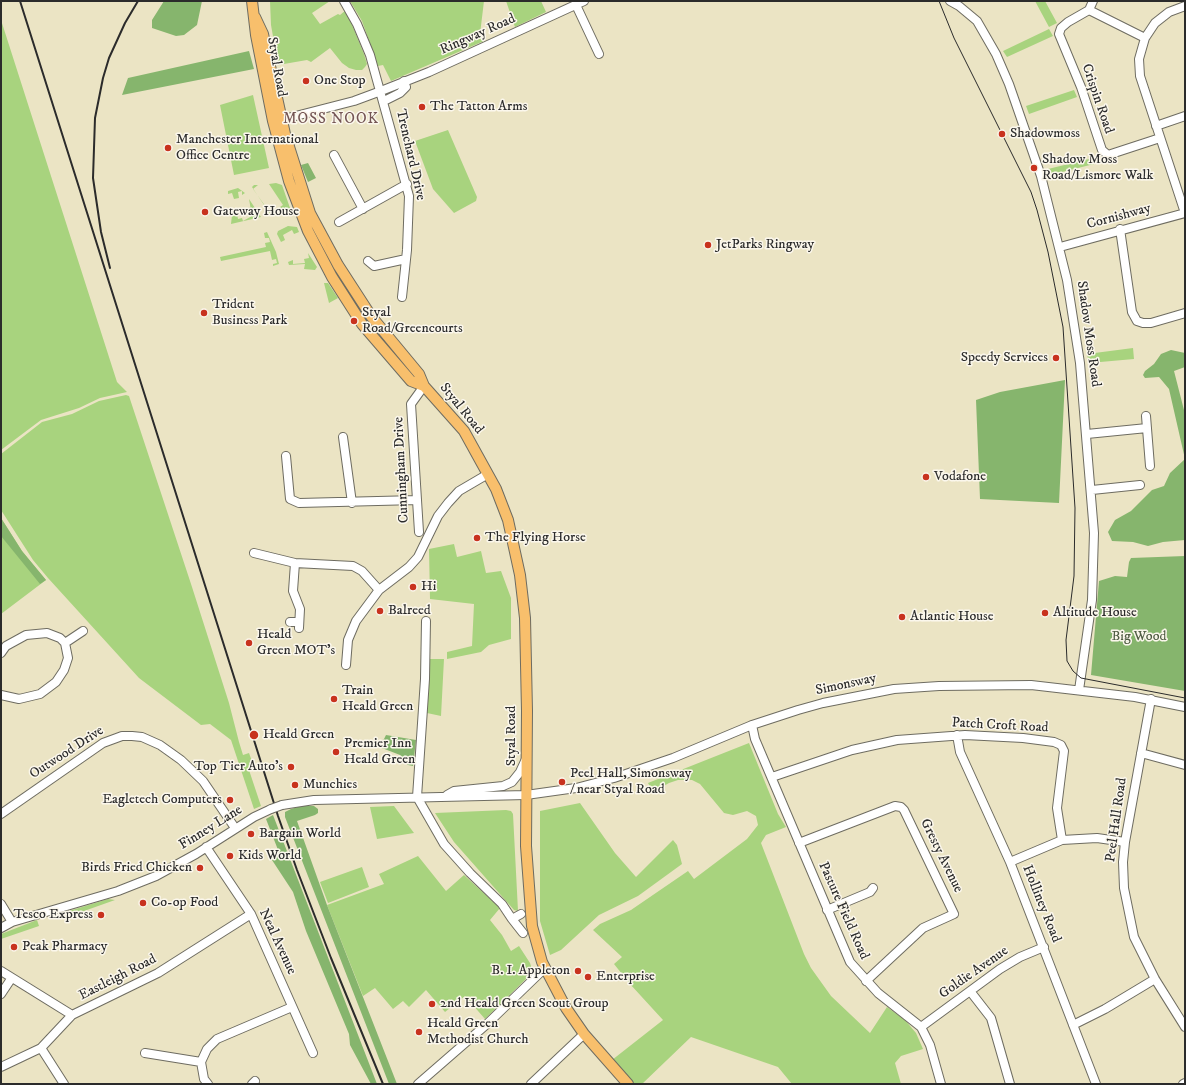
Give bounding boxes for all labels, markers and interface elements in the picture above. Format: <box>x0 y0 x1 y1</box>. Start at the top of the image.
street label: Ringway Road <box>438 11 518 59</box>
street label: Styal Road <box>262 36 290 98</box>
street label: Crispin Road <box>1077 62 1117 136</box>
place label: One Stop <box>314 73 366 89</box>
marker: One Stop <box>301 76 311 86</box>
place label: The Tatton Arms <box>430 99 527 115</box>
marker: The Tatton Arms <box>417 102 427 112</box>
street label: Trenchard Drive <box>391 108 429 202</box>
district label: MOSS NOOK <box>283 111 379 129</box>
place label: Shadowmoss <box>1010 126 1080 142</box>
marker: Shadowmoss <box>997 129 1007 139</box>
place label: Manchester International Office Centre <box>176 132 318 164</box>
marker: Manchester International Office Centre <box>163 143 173 153</box>
place label: Shadow Moss Road/Lismore Walk <box>1042 152 1153 184</box>
marker: Shadow Moss Road/Lismore Walk <box>1029 163 1039 173</box>
street label: Cornishway <box>1085 200 1153 234</box>
place label: Gateway House <box>213 204 299 220</box>
marker: Gateway House <box>200 207 210 217</box>
place label: JetParks Ringway <box>716 237 814 253</box>
marker: JetParks Ringway <box>703 240 713 250</box>
street label: Shadow Moss Road <box>1072 280 1104 388</box>
place label: Trident Business Park <box>212 297 287 330</box>
place label: Styal Road/Greencourts <box>362 305 463 338</box>
marker: Trident Business Park <box>199 308 209 318</box>
marker: Styal Road/Greencourts <box>349 316 359 326</box>
place label: Speedy Services <box>961 350 1048 366</box>
marker: Speedy Services <box>1051 353 1061 363</box>
street label: Styal Road <box>435 380 487 438</box>
street label: Cunningham Drive <box>391 416 413 524</box>
place label: Vodafone <box>934 469 986 485</box>
marker: Vodafone <box>921 472 931 482</box>
place label: The Flying Horse <box>485 530 586 546</box>
marker: The Flying Horse <box>472 533 482 543</box>
place label: Hi <box>421 579 436 595</box>
marker: Hi <box>408 582 418 592</box>
place label: Balreed <box>388 603 431 619</box>
place label: Altitude House <box>1053 605 1137 621</box>
marker: Balreed <box>375 606 385 616</box>
marker: Altitude House <box>1040 608 1050 618</box>
place label: Atlantic House <box>910 609 993 625</box>
marker: Atlantic House <box>897 612 907 622</box>
place label: Heald Green MOT's <box>257 627 335 660</box>
park label: Big Wood <box>1112 629 1166 645</box>
marker: Heald Green MOT's <box>244 638 254 648</box>
street label: Simonsway <box>814 670 878 700</box>
place label: Train Heald Green <box>342 683 413 716</box>
marker: Train Heald Green <box>329 694 339 704</box>
street label: Styal Road <box>504 706 520 766</box>
street label: Patch Croft Road <box>951 715 1049 737</box>
street label: Outwood Drive <box>27 723 107 783</box>
place label: Heald Green <box>263 727 334 743</box>
marker: Heald Green <box>248 729 260 741</box>
place label: Premier Inn Heald Green <box>344 736 415 768</box>
marker: Premier Inn Heald Green <box>331 747 341 757</box>
place label: Top Tier Auto's <box>194 759 283 775</box>
marker: Top Tier Auto's <box>286 762 296 772</box>
place label: Peel Hall, Simonsway / near Styal Road <box>570 766 691 798</box>
place label: Munchies <box>303 777 357 793</box>
marker: Peel Hall, Simonsway / near Styal Road <box>557 777 567 787</box>
street label: Peel Hall Road <box>1103 777 1131 863</box>
marker: Munchies <box>290 780 300 790</box>
place label: Eagletech Computers <box>102 792 222 808</box>
marker: Eagletech Computers <box>225 795 235 805</box>
street label: Finney Lane <box>176 802 246 854</box>
street label: Gresty Avenue <box>916 816 966 896</box>
place label: Bargain World <box>259 826 341 842</box>
marker: Bargain World <box>246 829 256 839</box>
place label: Kids World <box>238 848 301 864</box>
marker: Kids World <box>225 851 235 861</box>
place label: Birds Fried Chicken <box>81 860 192 876</box>
street label: Pasture Field Road <box>814 860 872 962</box>
marker: Birds Fried Chicken <box>195 863 205 873</box>
street label: Holliney Road <box>1018 863 1064 945</box>
place label: Co-op Food <box>151 895 218 911</box>
marker: Co-op Food <box>138 898 148 908</box>
street label: Neal Avenue <box>254 906 300 978</box>
place label: Tesco Express <box>13 907 93 923</box>
marker: Tesco Express <box>96 910 106 920</box>
place label: Peak Pharmacy <box>22 939 107 955</box>
marker: Peak Pharmacy <box>9 942 19 952</box>
street label: Goldie Avenue <box>936 943 1012 1003</box>
street label: Eastleigh Road <box>76 951 160 1005</box>
place label: B. I. Appleton <box>491 963 570 979</box>
marker: B. I. Appleton <box>573 966 583 976</box>
place label: Enterprise <box>596 969 655 985</box>
marker: Enterprise <box>583 972 593 982</box>
place label: 2nd Heald Green Scout Group <box>440 996 609 1012</box>
marker: 2nd Heald Green Scout Group <box>427 999 437 1009</box>
place label: Heald Green Methodist Church <box>427 1016 529 1048</box>
marker: Heald Green Methodist Church <box>414 1027 424 1037</box>

